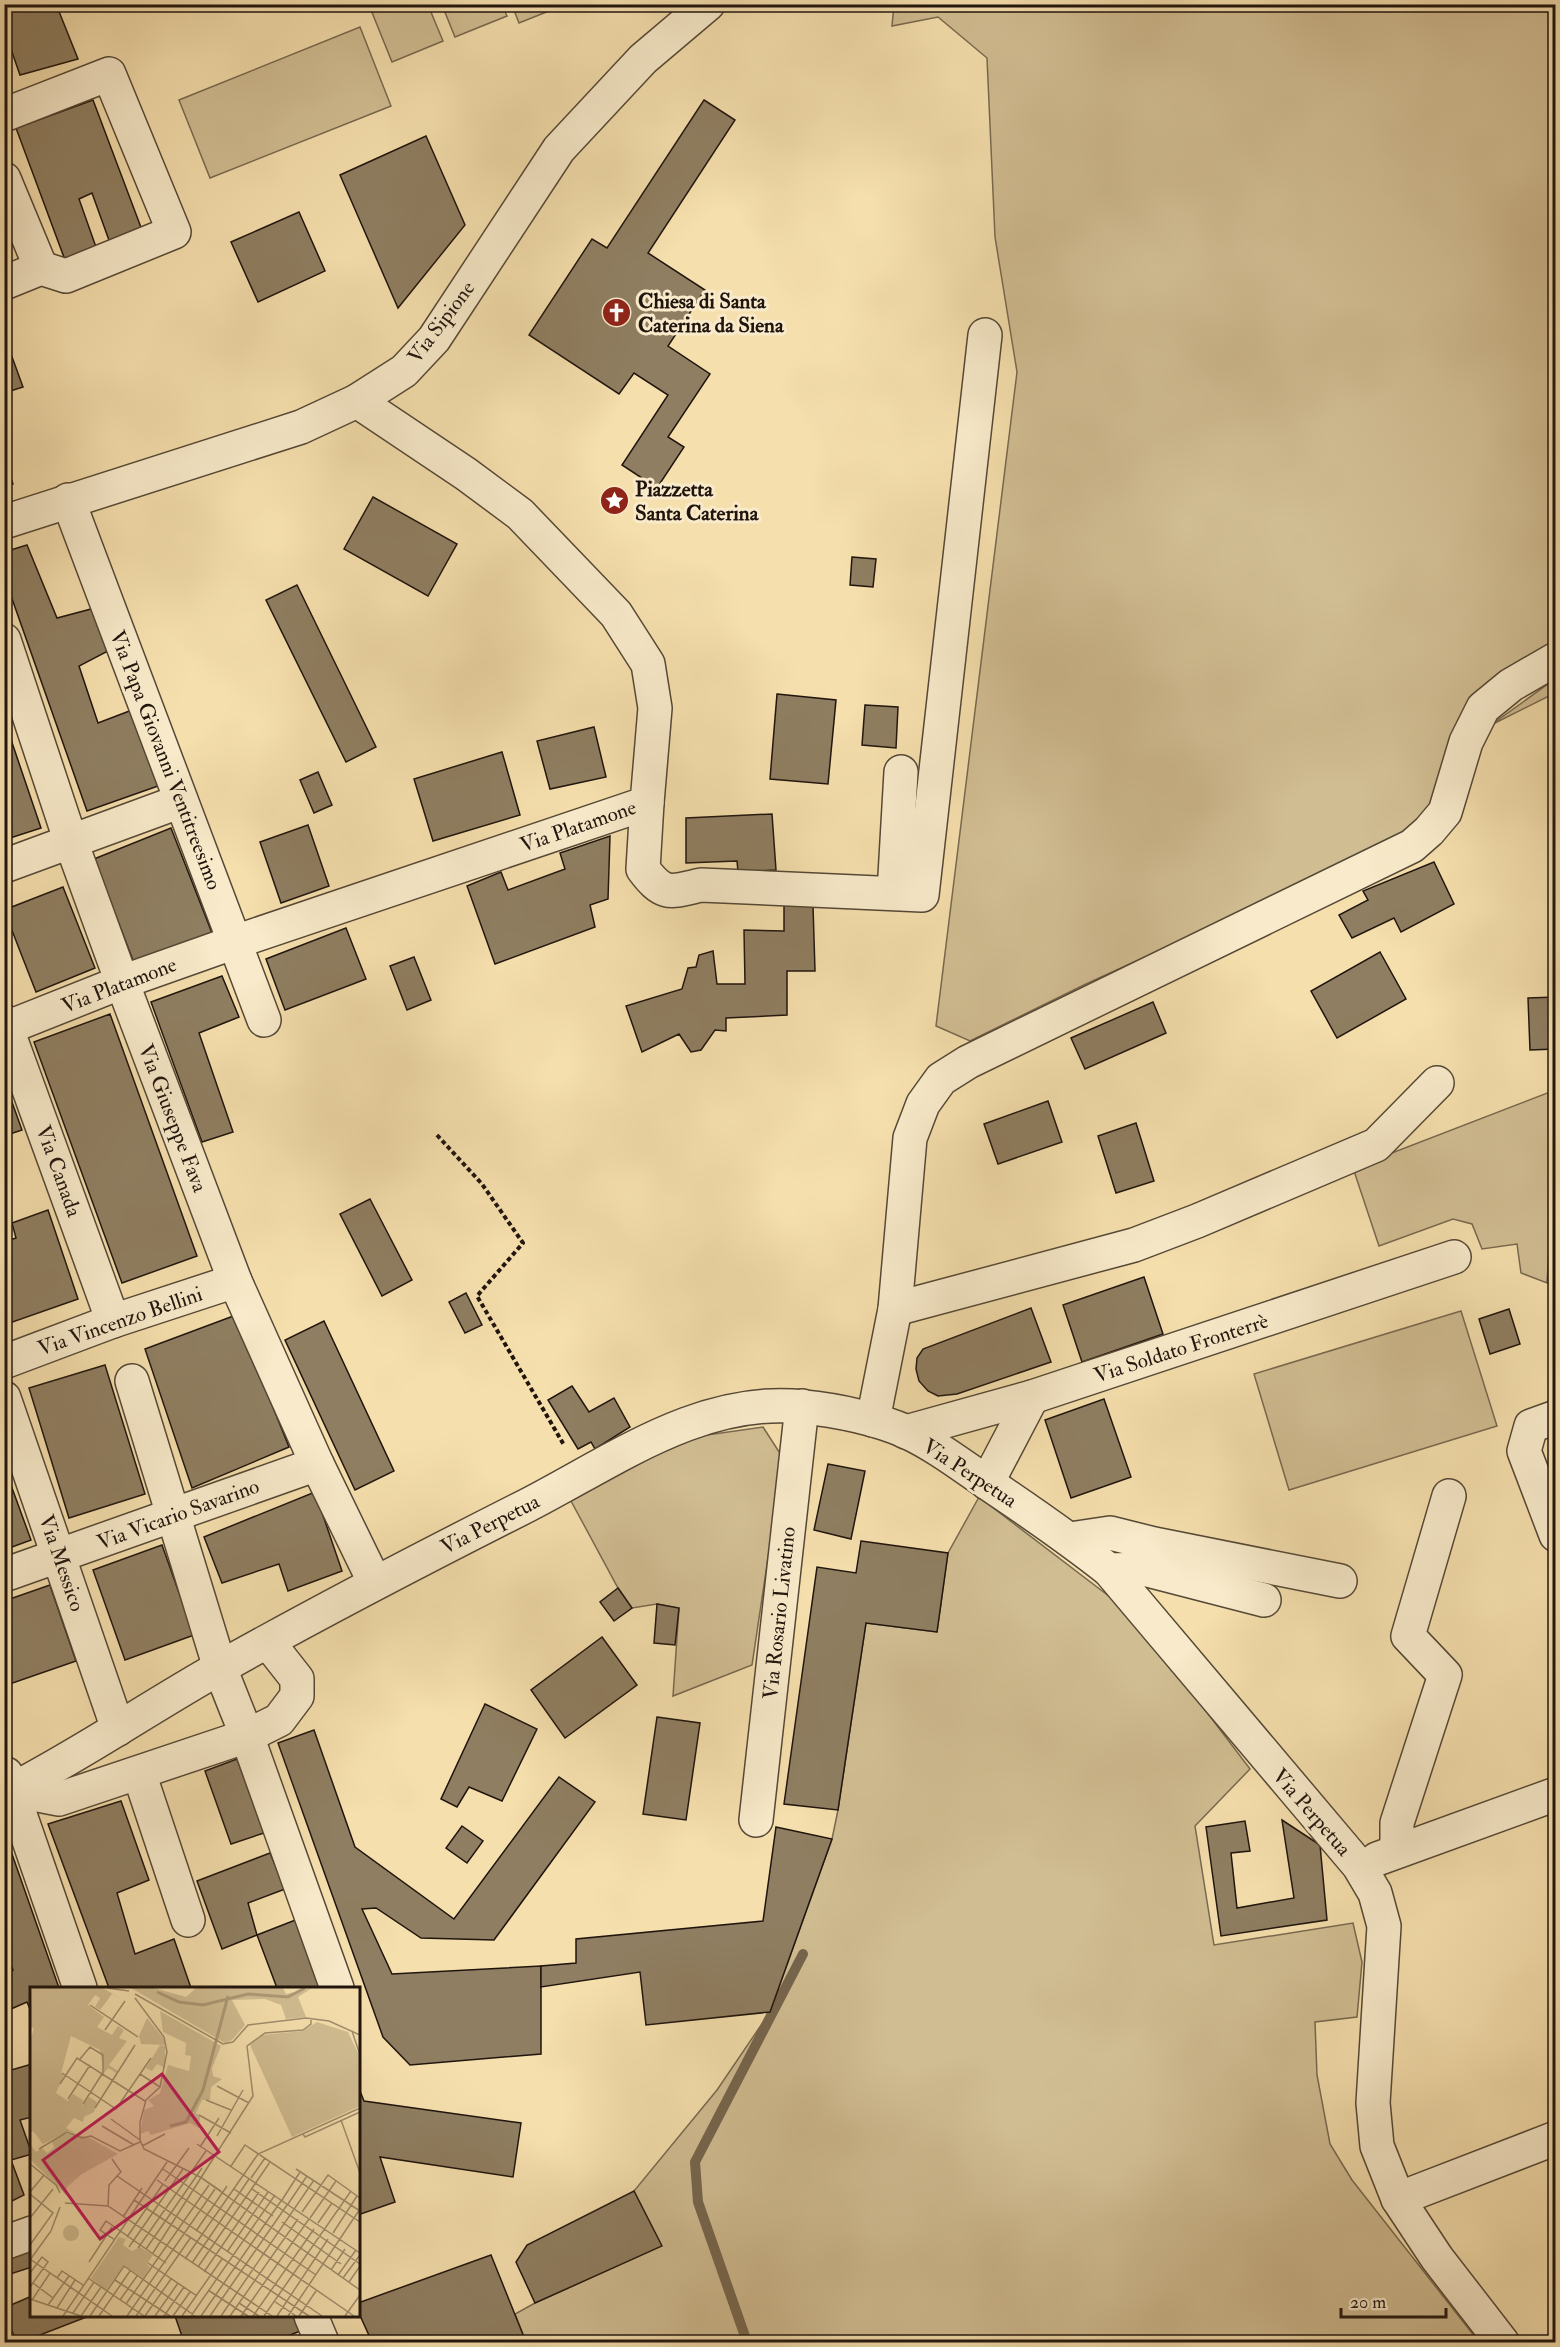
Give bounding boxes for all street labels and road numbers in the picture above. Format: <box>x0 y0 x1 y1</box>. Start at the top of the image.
street label: Via Sipione <box>402 276 481 369</box>
street label: Via Papa Giovanni Ventitreesimo <box>103 627 228 894</box>
street label: Via Platamone <box>517 794 640 859</box>
street label: Via Platamone <box>58 951 181 1020</box>
street label: Via Giuseppe Fava <box>132 1040 213 1196</box>
street label: Via Canada <box>29 1122 88 1221</box>
street label: Via Vincenzo Bellini <box>34 1280 207 1362</box>
street label: Via Soldato Fronterrè <box>1091 1307 1272 1389</box>
street label: Via Perpetua <box>917 1433 1022 1514</box>
street label: Via Vicario Savarino <box>93 1473 263 1556</box>
street label: Via Perpetua <box>436 1488 545 1561</box>
street label: Via Messico <box>32 1511 91 1615</box>
street label: Via Rosario Livatino <box>757 1525 802 1701</box>
street label: Via Perpetua <box>1266 1763 1357 1862</box>

